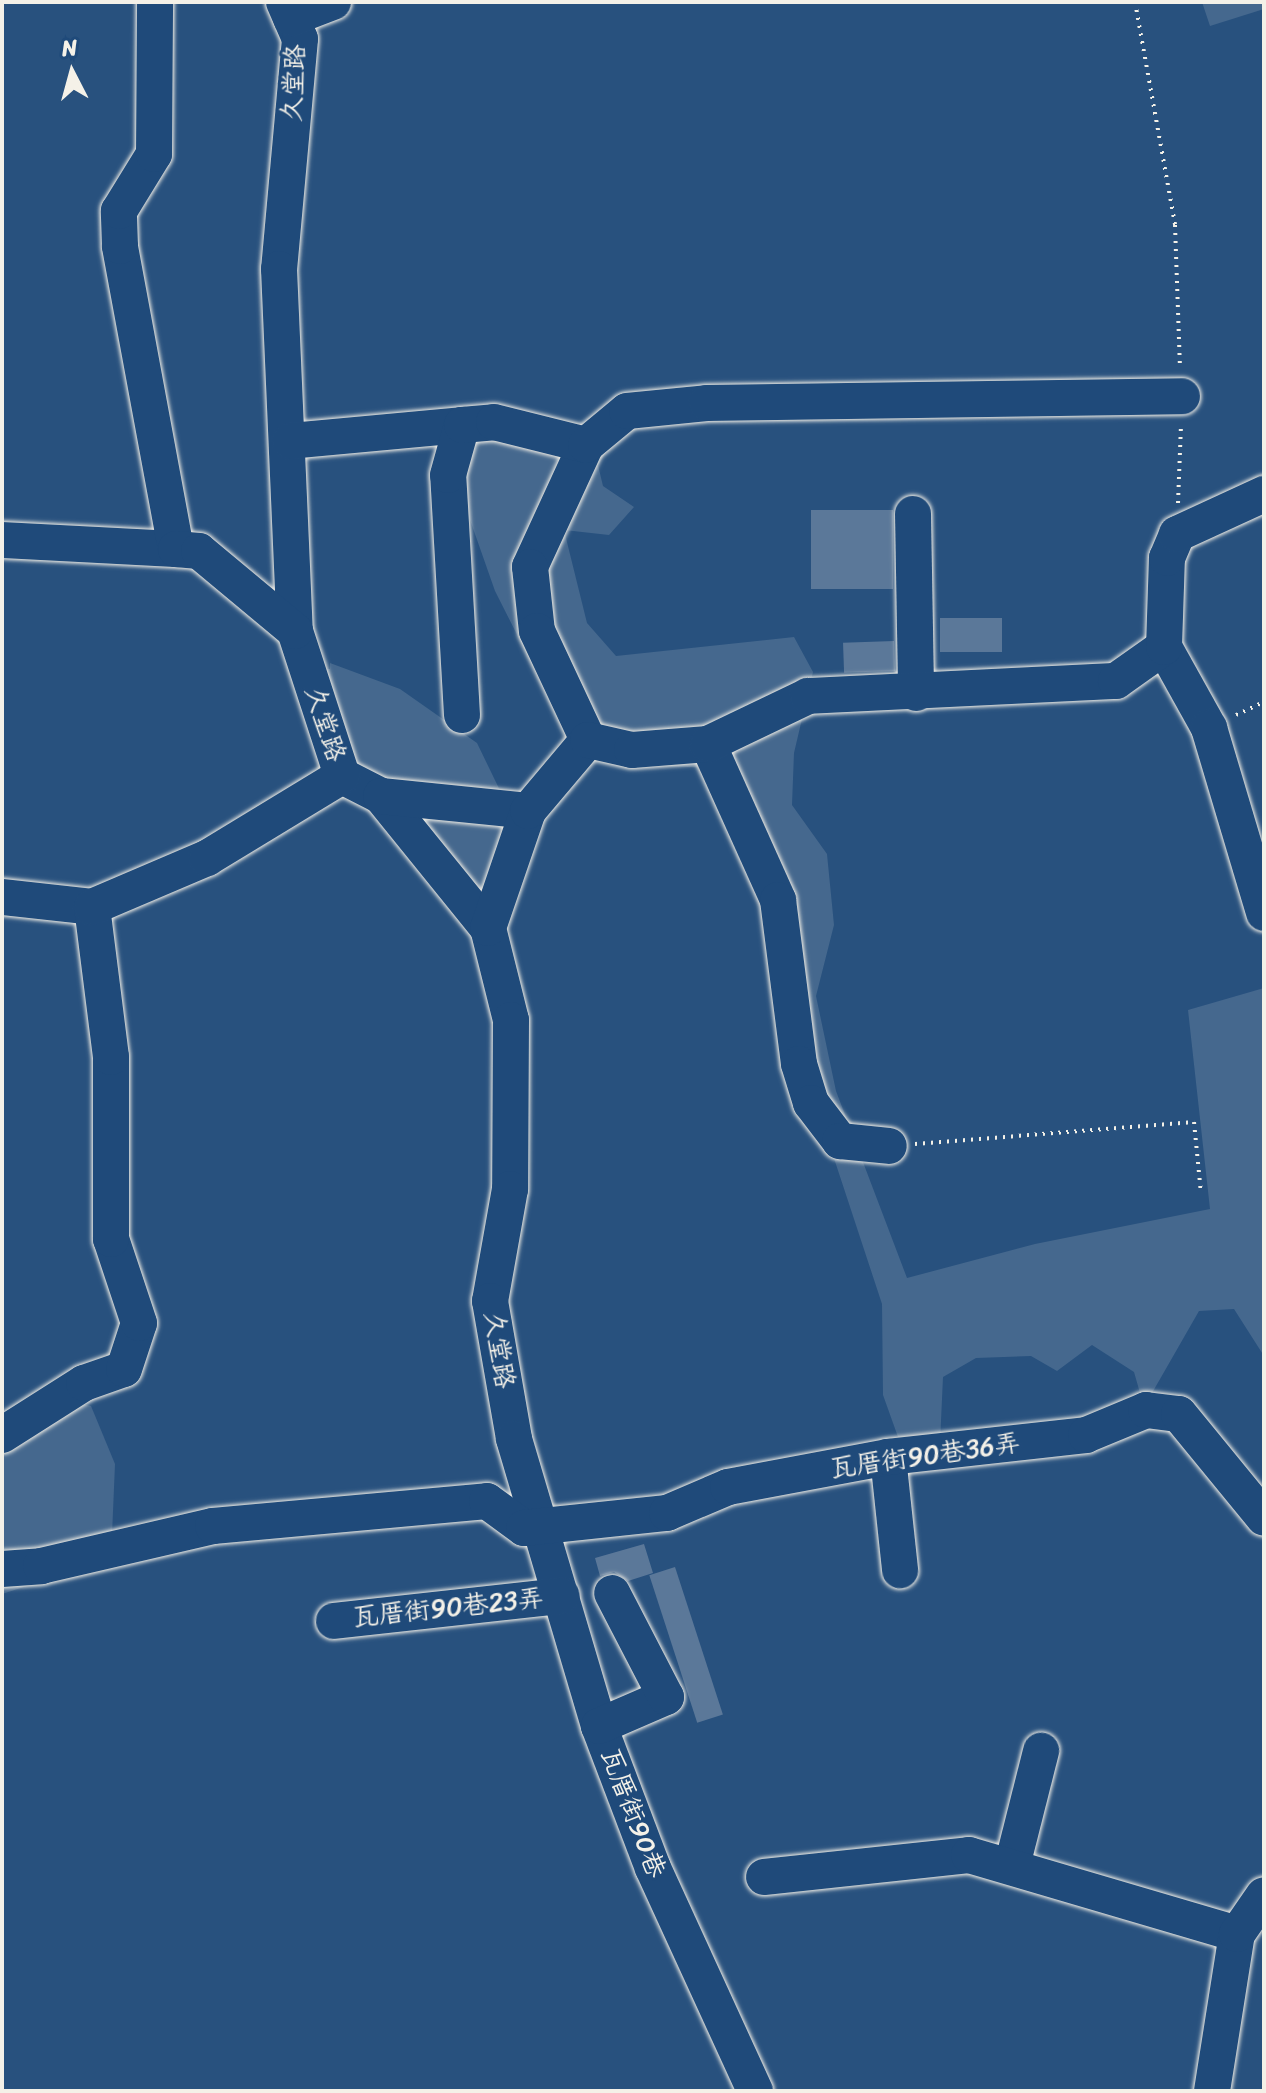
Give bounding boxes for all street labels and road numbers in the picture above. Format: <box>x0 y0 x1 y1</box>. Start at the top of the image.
street label: 久堂路 <box>276 43 312 123</box>
street label: 久堂路 <box>298 682 352 766</box>
street label: 久堂路 <box>477 1309 521 1391</box>
street label: 瓦厝街90巷36弄 <box>828 1427 1022 1485</box>
street label: 瓦厝街90巷23弄 <box>351 1582 545 1634</box>
street label: 瓦厝街90巷 <box>594 1744 672 1882</box>

